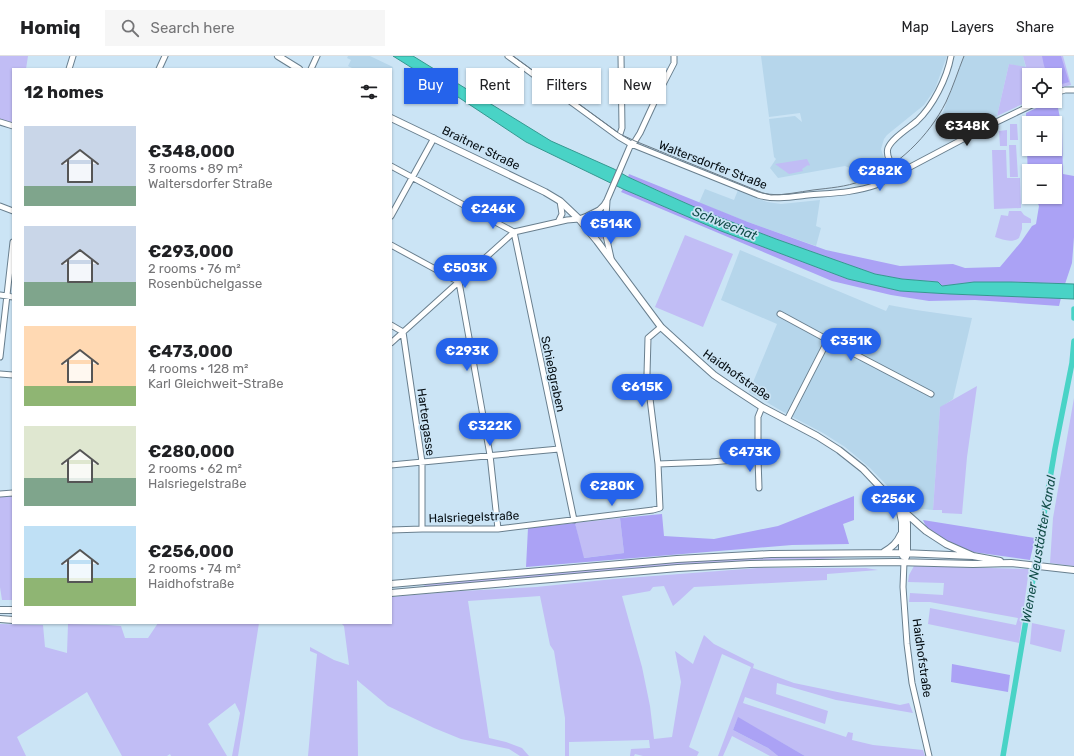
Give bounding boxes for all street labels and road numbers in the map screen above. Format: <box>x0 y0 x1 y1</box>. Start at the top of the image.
street label: Braitner Straße <box>440 123 522 173</box>
street label: Waltersdorfer Straße <box>657 138 769 192</box>
street label: Schießgraben <box>538 335 568 413</box>
street label: Haidhofstraße <box>700 346 774 404</box>
street label: Hartergasse <box>414 387 438 457</box>
street label: Halsriegelstraße <box>428 508 520 526</box>
street label: Haidhofstraße <box>910 618 935 699</box>

